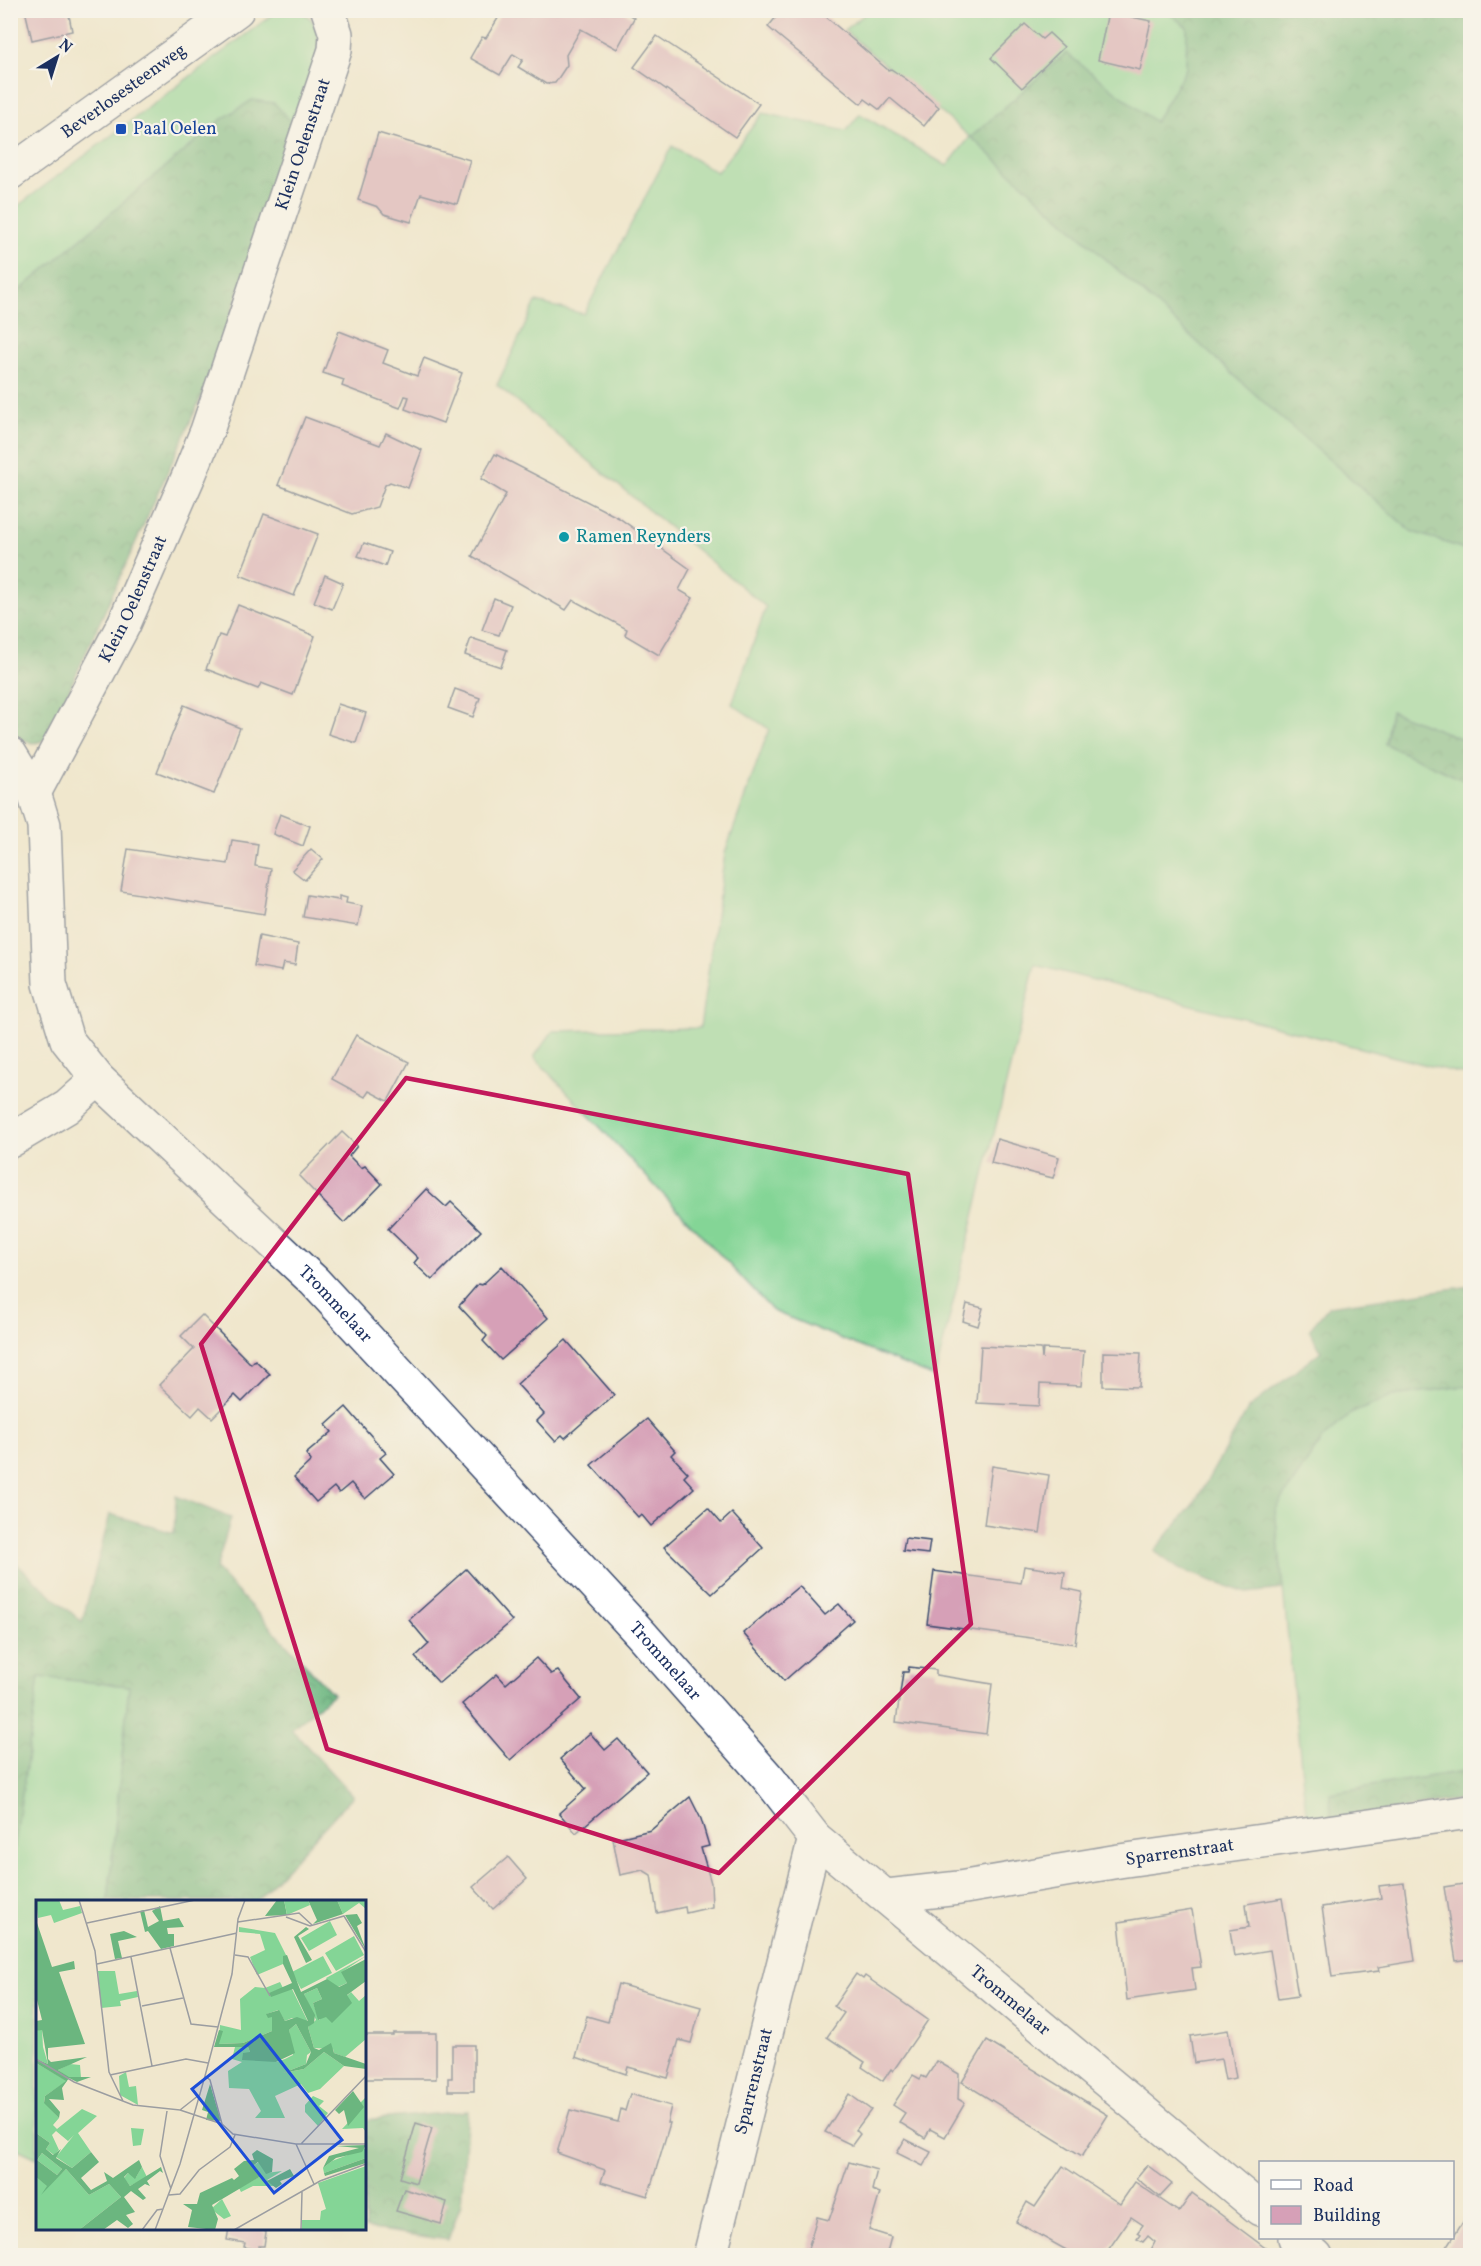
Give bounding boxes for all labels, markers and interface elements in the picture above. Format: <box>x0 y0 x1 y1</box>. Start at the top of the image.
north arrow <box>27 27 87 87</box>
text: N <box>54 35 77 59</box>
street label: Beverlosesteenweg <box>56 38 191 145</box>
street label: Klein Oelenstraat <box>269 75 337 214</box>
place label: Paal Oelen <box>133 117 217 142</box>
marker: Paal Oelen <box>114 122 128 136</box>
place label: Ramen Reynders <box>576 525 711 550</box>
marker: Ramen Reynders <box>557 530 571 544</box>
street label: Klein Oelenstraat <box>93 531 174 667</box>
street label: Trommelaar <box>293 1260 378 1349</box>
street label: Trommelaar <box>623 1616 707 1707</box>
street label: Sparrenstraat <box>1124 1833 1236 1872</box>
inset map <box>36 1900 366 2230</box>
street label: Trommelaar <box>964 1960 1056 2042</box>
street label: Sparrenstraat <box>728 2025 779 2137</box>
legend <box>1259 2161 1454 2239</box>
text: Road <box>1313 2174 1354 2199</box>
text: Building <box>1313 2204 1381 2229</box>

